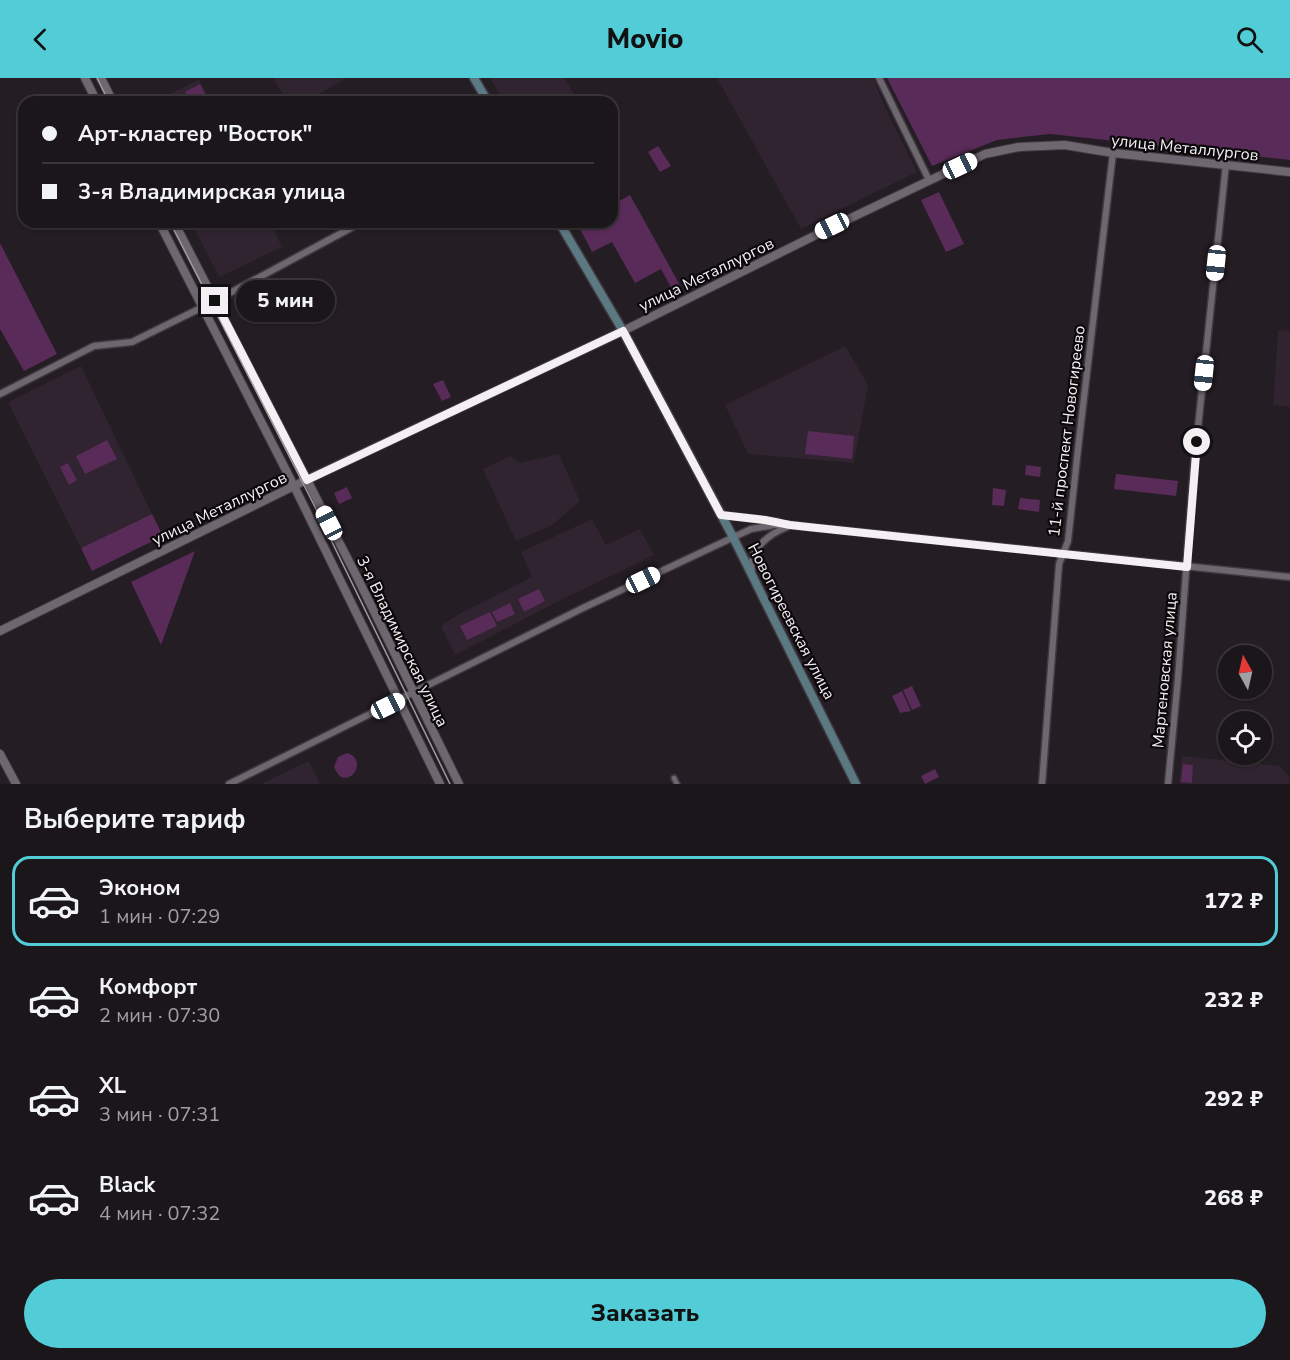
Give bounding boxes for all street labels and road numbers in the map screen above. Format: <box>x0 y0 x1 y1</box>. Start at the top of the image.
street label: улица Металлургов <box>1110 129 1260 167</box>
street label: улица Металлургов <box>635 233 778 317</box>
street label: 11-й проспект Новогиреево <box>1043 324 1091 538</box>
street label: улица Металлургов <box>148 467 291 551</box>
street label: Новогиреевская улица <box>742 539 840 703</box>
street label: 3-я Владимирская улица <box>351 552 453 731</box>
street label: Мартеновская улица <box>1147 591 1183 749</box>

